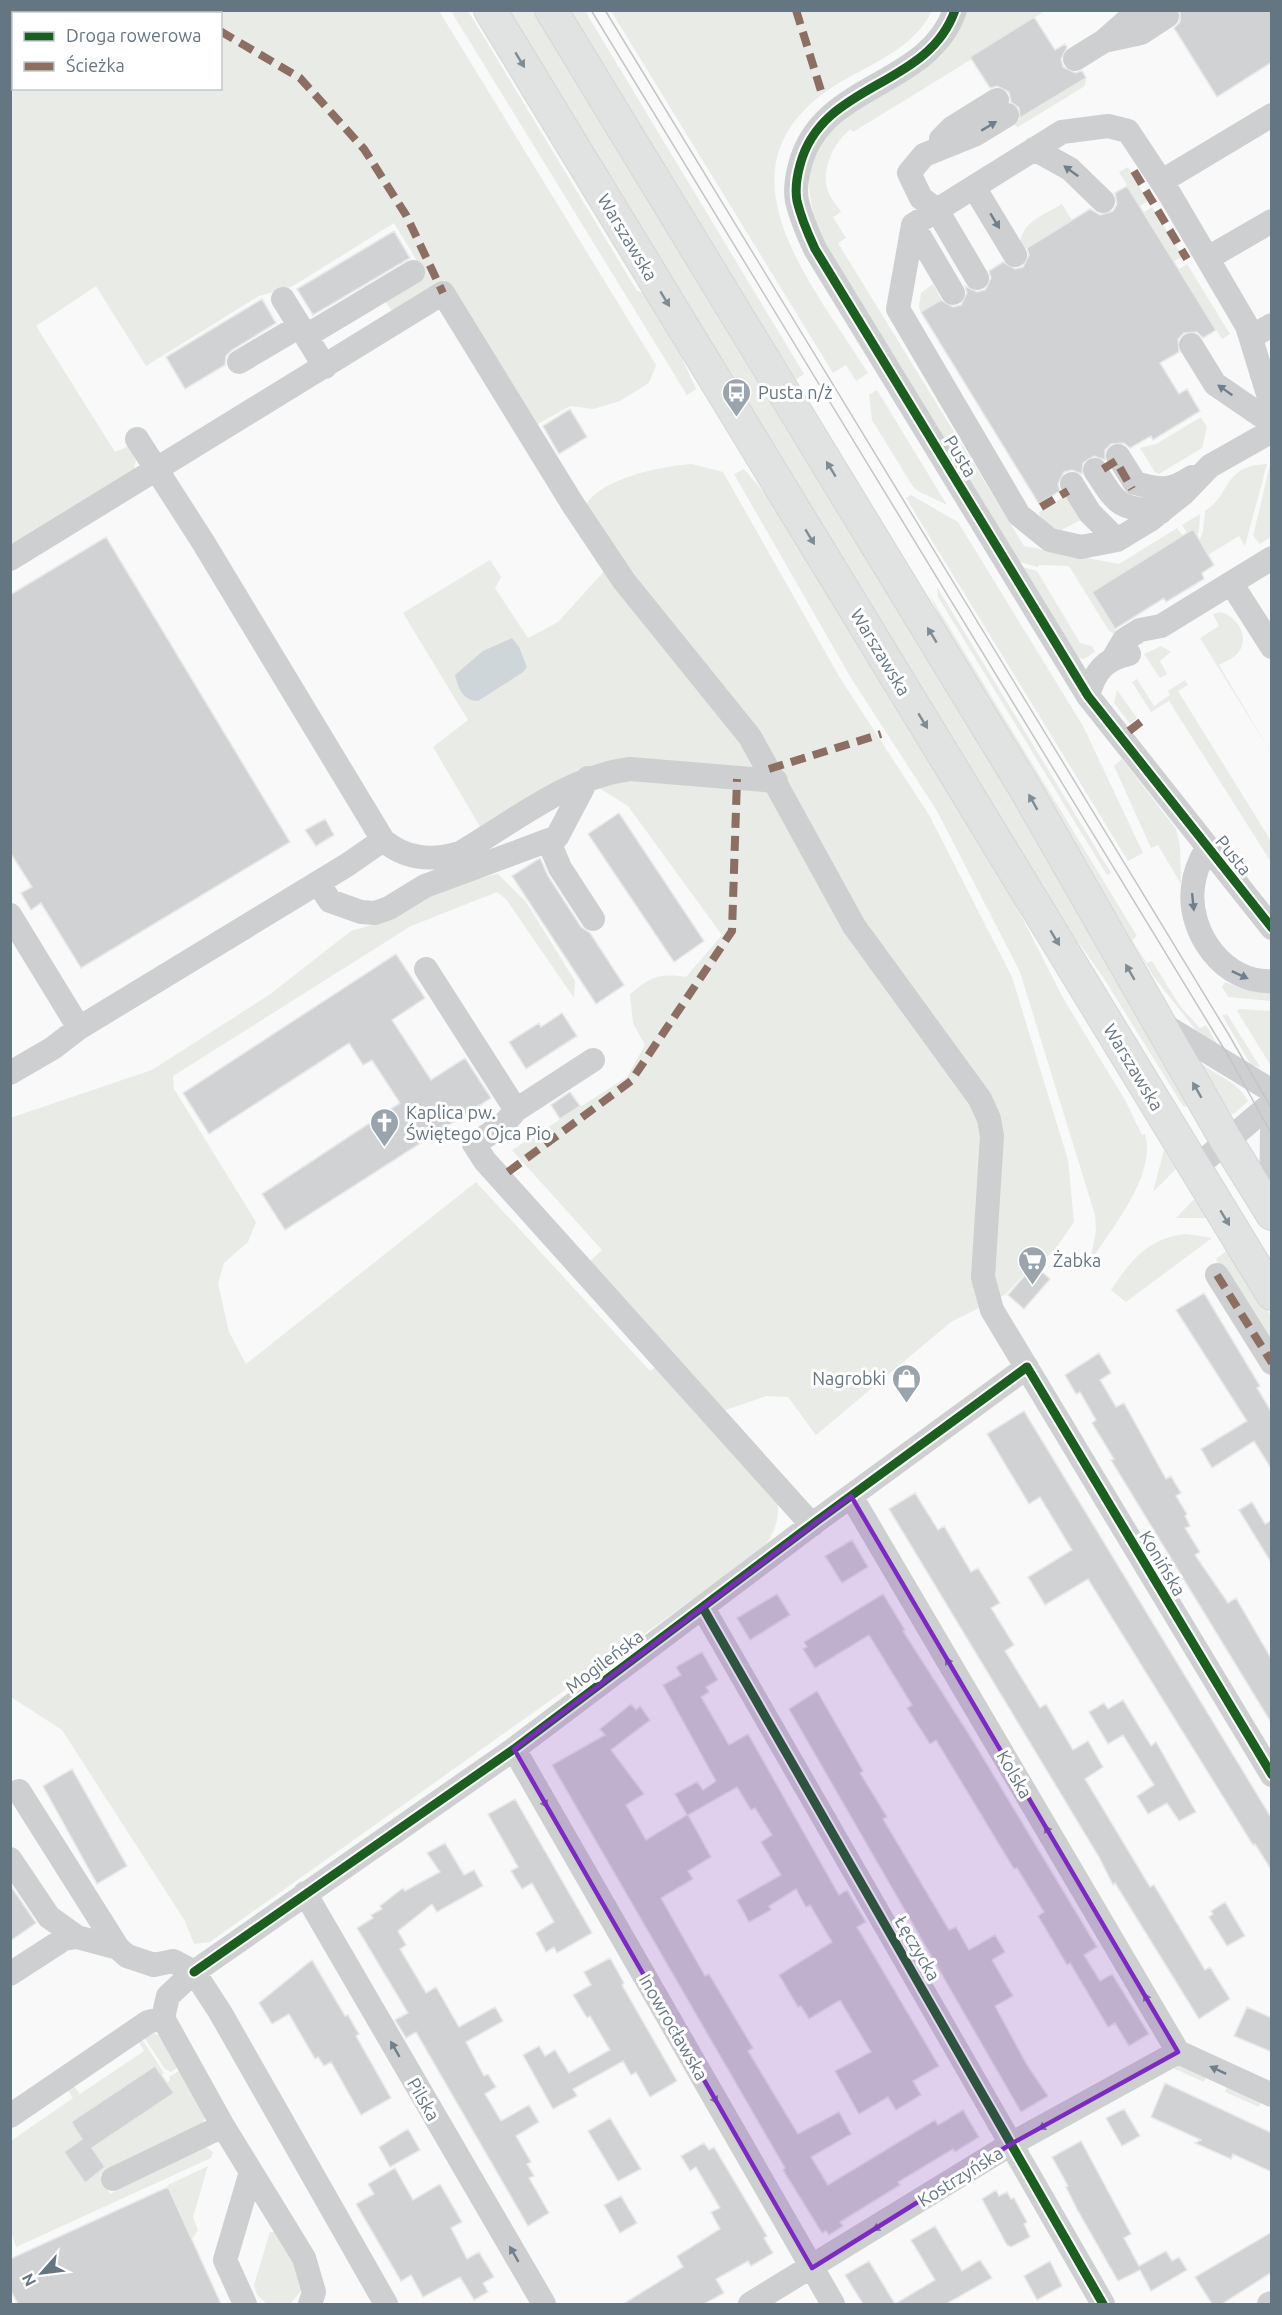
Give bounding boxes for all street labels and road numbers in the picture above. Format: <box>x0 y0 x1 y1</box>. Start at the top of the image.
street label: Warszawska <box>594 190 662 284</box>
street label: Pusta <box>941 431 981 481</box>
street label: Warszawska <box>847 605 915 699</box>
street label: Pusta <box>1212 831 1256 879</box>
street label: Warszawska <box>1100 1020 1168 1114</box>
street label: Konińska <box>1136 1527 1190 1599</box>
street label: Mogileńska <box>561 1625 647 1697</box>
street label: Kolska <box>993 1746 1037 1802</box>
street label: Łęczycka <box>891 1912 945 1984</box>
street label: Inowrocławska <box>636 1970 712 2084</box>
street label: Pilska <box>404 2074 444 2124</box>
street label: Kostrzyńska <box>914 2142 1006 2210</box>

